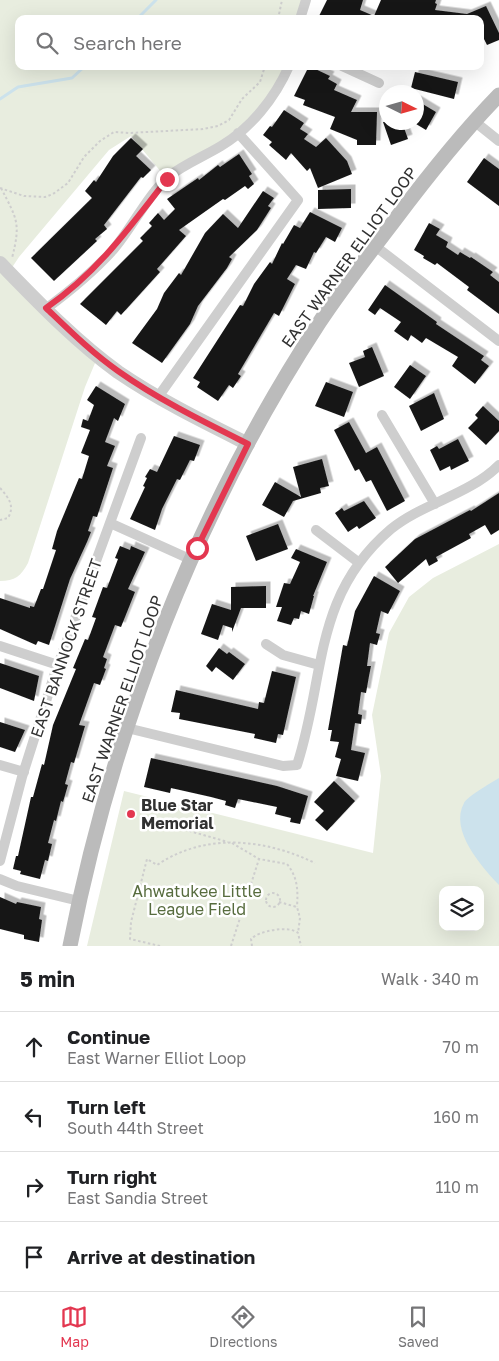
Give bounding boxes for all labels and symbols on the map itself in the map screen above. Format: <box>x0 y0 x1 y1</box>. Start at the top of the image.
north arrow <box>379 85 424 130</box>
street label: EAST WARNER ELLIOT LOOP <box>277 163 421 351</box>
route end <box>156 168 179 191</box>
route start <box>186 537 209 560</box>
street label: EAST BANNOCK STREET <box>26 556 106 740</box>
street label: EAST WARNER ELLIOT LOOP <box>77 593 167 805</box>
place label: Blue Star Memorial <box>141 795 214 833</box>
marker: Blue Star Memorial <box>125 808 137 820</box>
park label: Ahwatukee Little League Field <box>132 881 262 919</box>

